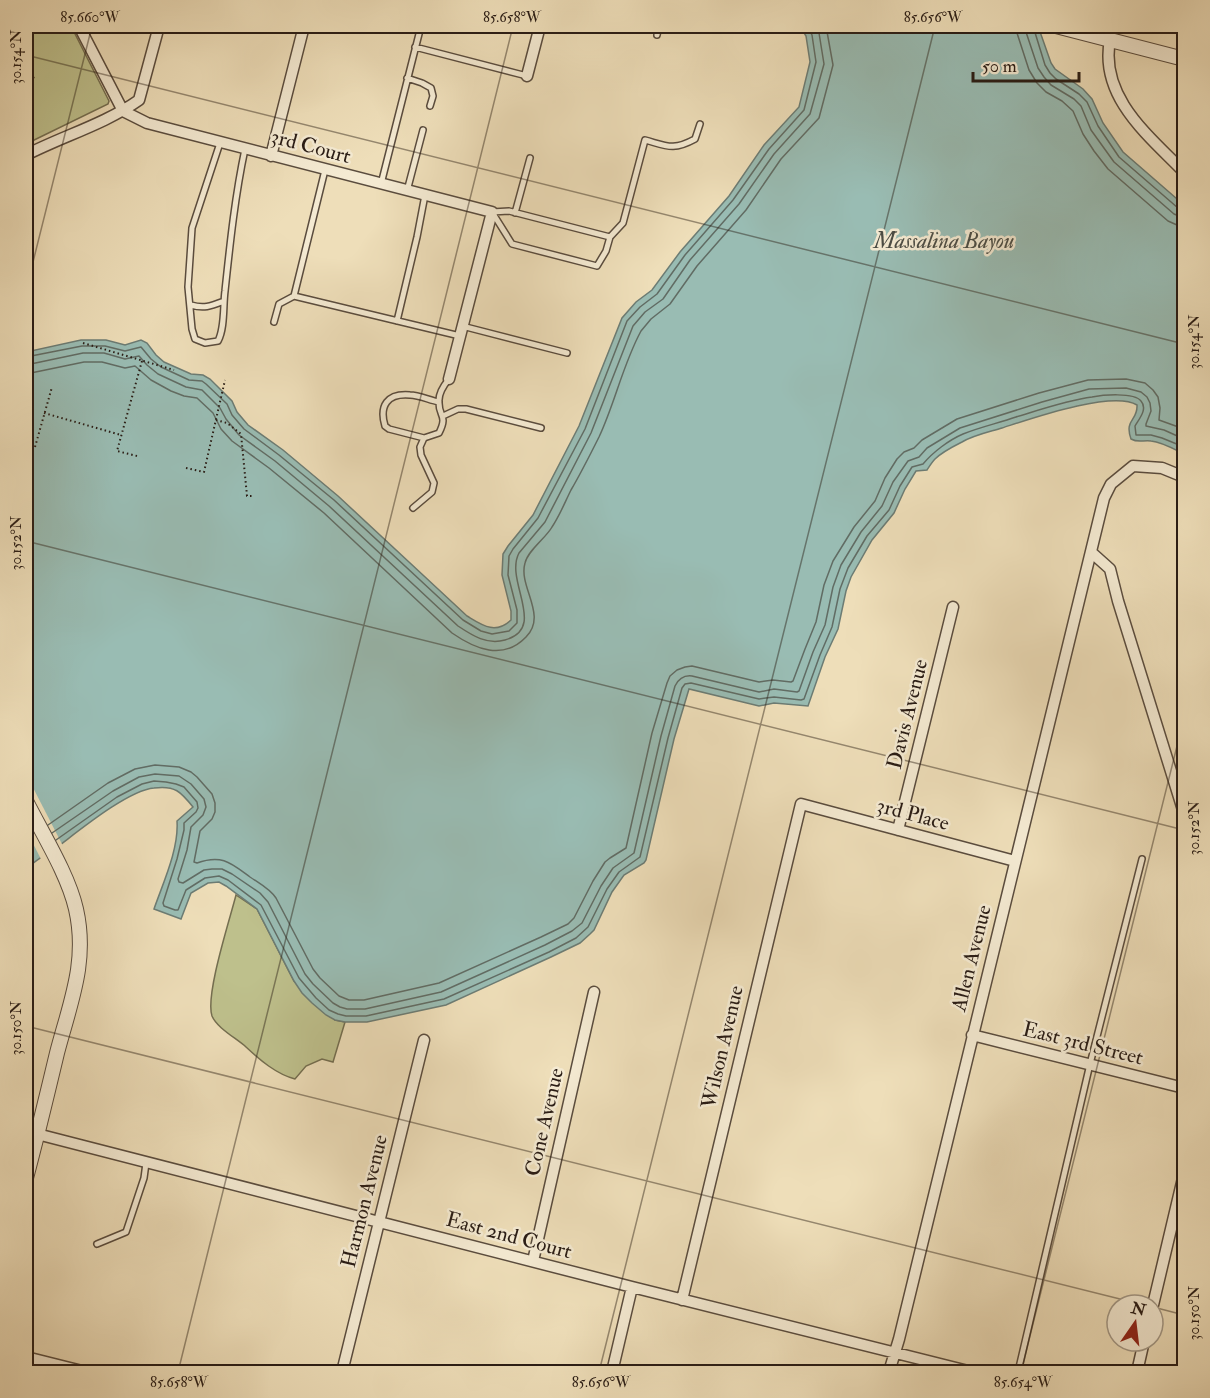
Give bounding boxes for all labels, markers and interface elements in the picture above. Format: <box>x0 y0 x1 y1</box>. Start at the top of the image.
text: 85.660°W <box>60 8 121 27</box>
text: 85.658°W <box>483 8 542 27</box>
text: 85.656°W <box>904 8 963 27</box>
text: 30.154°N <box>7 29 26 84</box>
scale bar <box>973 45 1080 83</box>
text: 50 m <box>982 55 1017 78</box>
street label: 3rd Court <box>268 123 354 170</box>
water label: Massalina Bayou <box>872 227 1014 255</box>
text: 30.154°N <box>1185 314 1204 369</box>
text: 30.152°N <box>7 515 26 570</box>
street label: Davis Avenue <box>881 656 934 772</box>
street label: 3rd Place <box>874 792 952 837</box>
text: 30.152°N <box>1185 800 1204 855</box>
street label: Allen Avenue <box>945 902 998 1015</box>
street label: Wilson Avenue <box>695 983 750 1112</box>
text: 30.150°N <box>7 1000 26 1055</box>
street label: East 3rd Street <box>1020 1015 1146 1072</box>
street label: Cone Avenue <box>519 1065 570 1179</box>
street label: Harmon Avenue <box>335 1132 394 1270</box>
street label: East 2nd Court <box>443 1206 575 1265</box>
text: 30.150°N <box>1185 1285 1204 1340</box>
north arrow <box>1105 1293 1165 1353</box>
text: N <box>1128 1298 1148 1321</box>
text: 85.658°W <box>150 1373 209 1392</box>
text: 85.656°W <box>572 1373 631 1392</box>
text: 85.654°W <box>994 1373 1053 1392</box>

